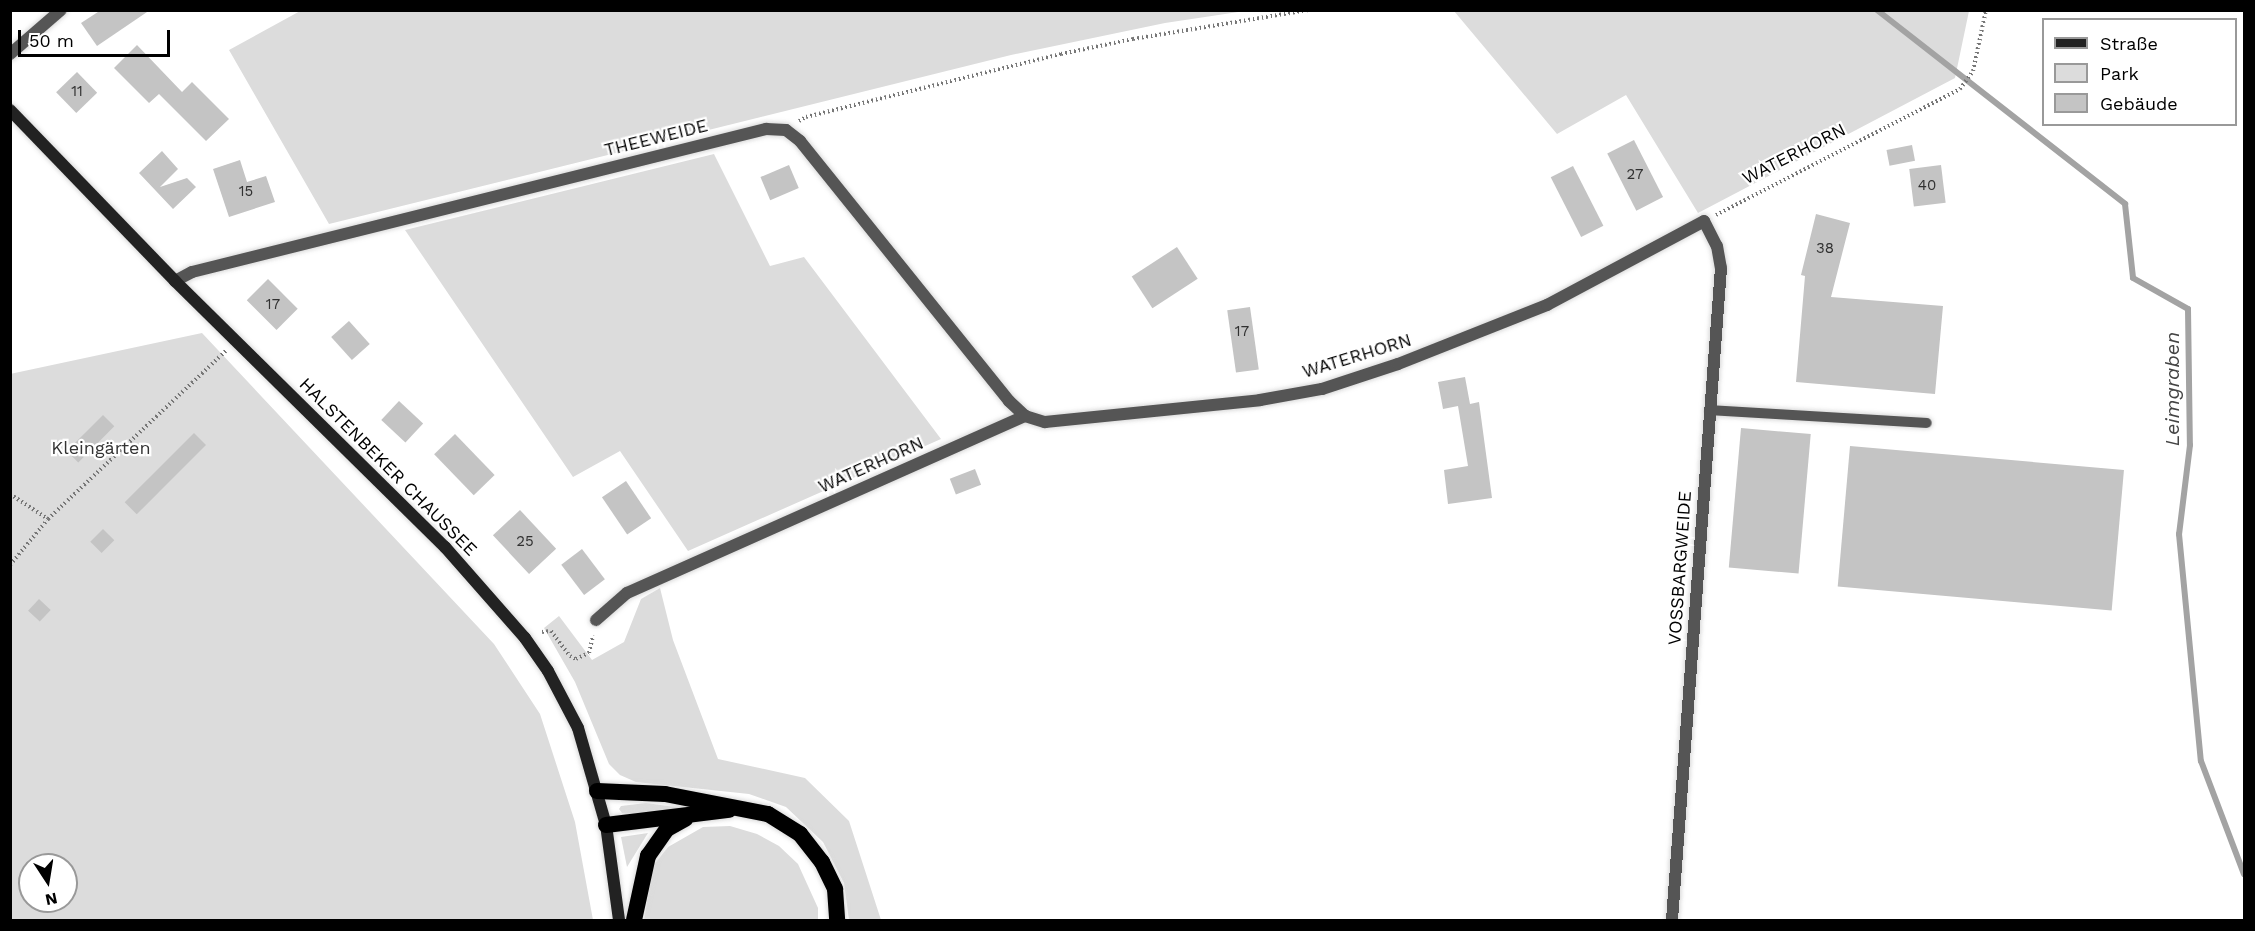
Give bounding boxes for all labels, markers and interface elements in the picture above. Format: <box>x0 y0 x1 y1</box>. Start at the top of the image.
scale bar <box>21 18 172 56</box>
legend <box>2042 18 2237 126</box>
text: 50 m <box>29 30 74 51</box>
text: Straße <box>2100 33 2158 54</box>
text: Park <box>2100 63 2139 84</box>
house number: 11 <box>71 83 83 101</box>
text: Gebäude <box>2100 93 2178 114</box>
street label: THEEWEIDE <box>602 115 710 161</box>
street label: WATERHORN <box>1739 119 1849 189</box>
house number: 27 <box>1627 166 1643 184</box>
house number: 40 <box>1918 177 1936 195</box>
house number: 15 <box>239 183 253 201</box>
house number: 38 <box>1816 240 1834 258</box>
house number: 17 <box>266 296 280 314</box>
house number: 17 <box>1235 323 1249 341</box>
street label: WATERHORN <box>1300 329 1414 383</box>
water label: Leimgraben <box>2160 332 2184 446</box>
street label: HALSTENBEKER CHAUSSEE <box>294 373 482 561</box>
street label: WATERHORN <box>815 432 927 498</box>
park label: Kleingärten <box>51 437 151 459</box>
street label: VOSSBARGWEIDE <box>1664 490 1696 646</box>
house number: 25 <box>516 533 534 551</box>
north arrow <box>18 853 78 913</box>
text: N <box>44 889 59 910</box>

